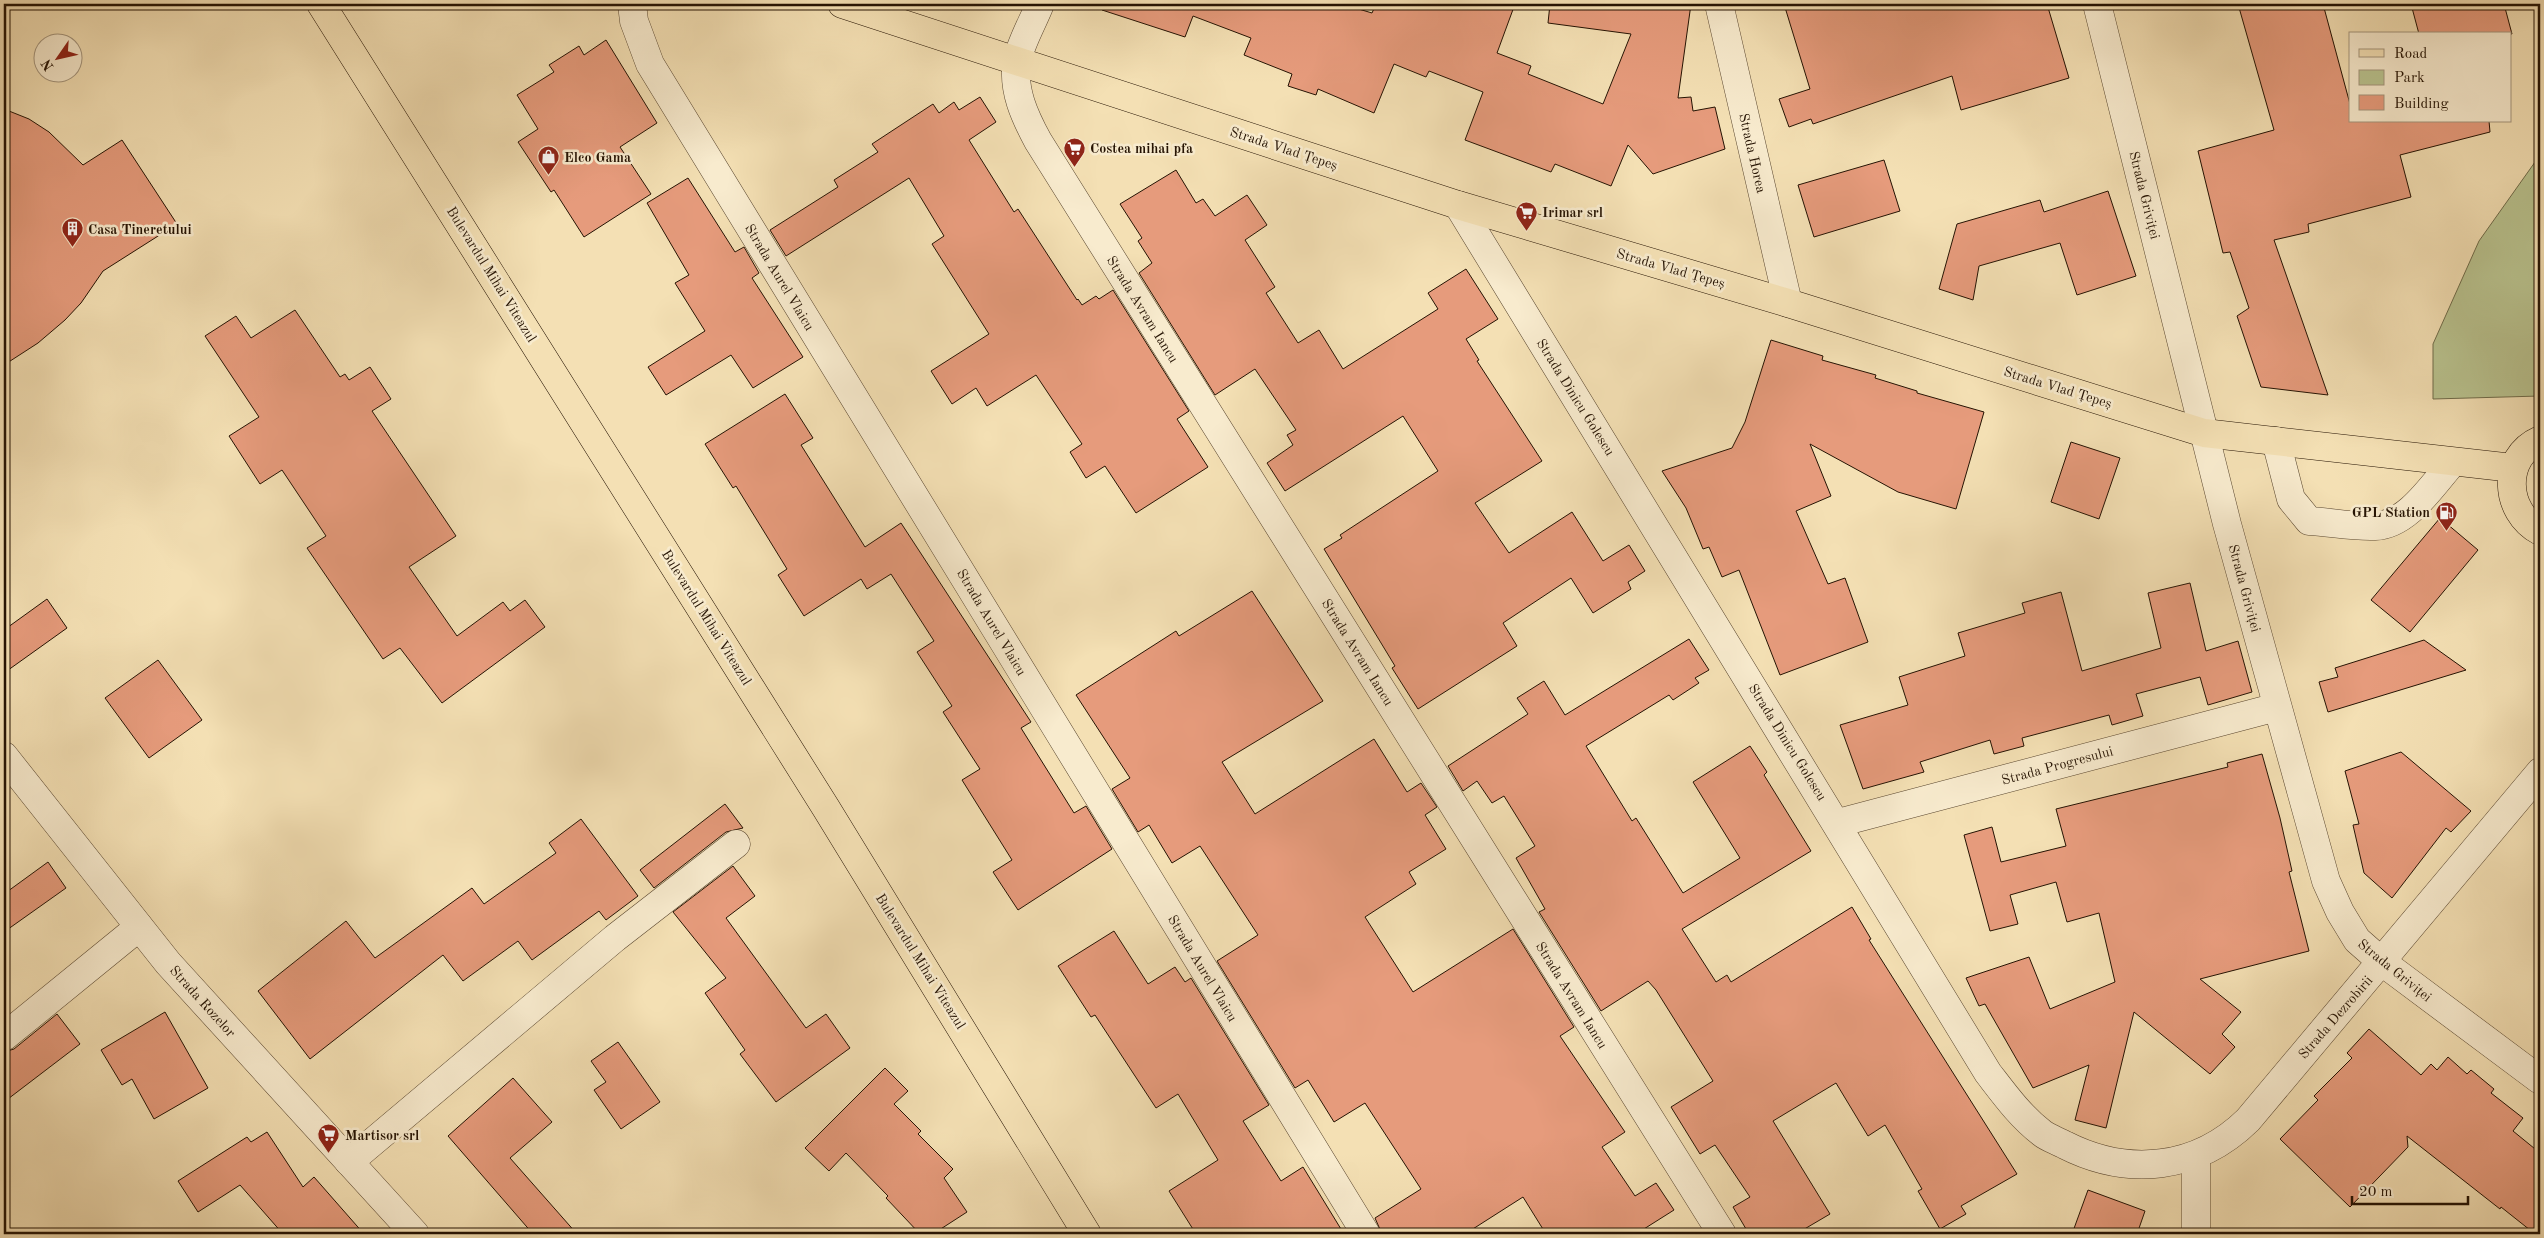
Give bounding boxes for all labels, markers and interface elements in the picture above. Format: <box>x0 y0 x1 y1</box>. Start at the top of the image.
north arrow <box>32 32 82 82</box>
legend <box>2349 32 2512 122</box>
text: Road <box>2394 47 2428 62</box>
text: N <box>39 56 57 73</box>
text: Park <box>2394 71 2425 86</box>
text: Building <box>2394 97 2449 112</box>
street label: Strada Horea <box>1736 112 1768 195</box>
street label: Strada Vlad Țepeș <box>1228 125 1339 174</box>
supermarket icon: Costea mihai pfa <box>1062 136 1086 167</box>
place label: Costea mihai pfa <box>1090 142 1193 156</box>
shop icon: Elco Gama <box>536 145 560 176</box>
street label: Strada Griviței <box>2126 150 2162 241</box>
place label: Elco Gama <box>564 151 631 165</box>
supermarket icon: Irimar srl <box>1514 200 1538 231</box>
street label: Bulevardul Mihai Viteazul <box>444 204 539 345</box>
place label: Irimar srl <box>1542 206 1603 220</box>
building icon: Casa Tineretului <box>60 217 84 248</box>
street label: Strada Aurel Vlaicu <box>742 222 817 334</box>
place label: Casa Tineretului <box>88 223 192 237</box>
street label: Strada Vlad Țepeș <box>1615 247 1727 292</box>
street label: Strada Avram Iancu <box>1104 254 1181 366</box>
street label: Strada Dinicu Golescu <box>1533 337 1617 459</box>
street label: Strada Vlad Țepeș <box>2002 365 2113 412</box>
fuel station icon: GPL Station <box>2434 500 2458 531</box>
place label: GPL Station <box>2352 506 2430 520</box>
street label: Strada Griviței <box>2226 543 2263 634</box>
street label: Bulevardul Mihai Viteazul <box>659 547 754 688</box>
street label: Strada Aurel Vlaicu <box>954 567 1029 679</box>
street label: Strada Avram Iancu <box>1319 597 1396 709</box>
street label: Strada Dinicu Golescu <box>1745 682 1829 804</box>
street label: Strada Progresului <box>2000 744 2115 788</box>
street label: Bulevardul Mihai Viteazul <box>873 891 968 1032</box>
street label: Strada Aurel Vlaicu <box>1165 913 1240 1025</box>
street label: Strada Griviței <box>2355 937 2434 1005</box>
street label: Strada Avram Iancu <box>1533 940 1610 1052</box>
street label: Strada Rozelor <box>167 963 238 1040</box>
street label: Strada Dezrobirii <box>2296 973 2376 1062</box>
supermarket icon: Martisor srl <box>317 1123 341 1154</box>
place label: Martisor srl <box>345 1129 419 1143</box>
scale bar <box>2352 1173 2468 1205</box>
text: 20 m <box>2359 1185 2393 1200</box>

